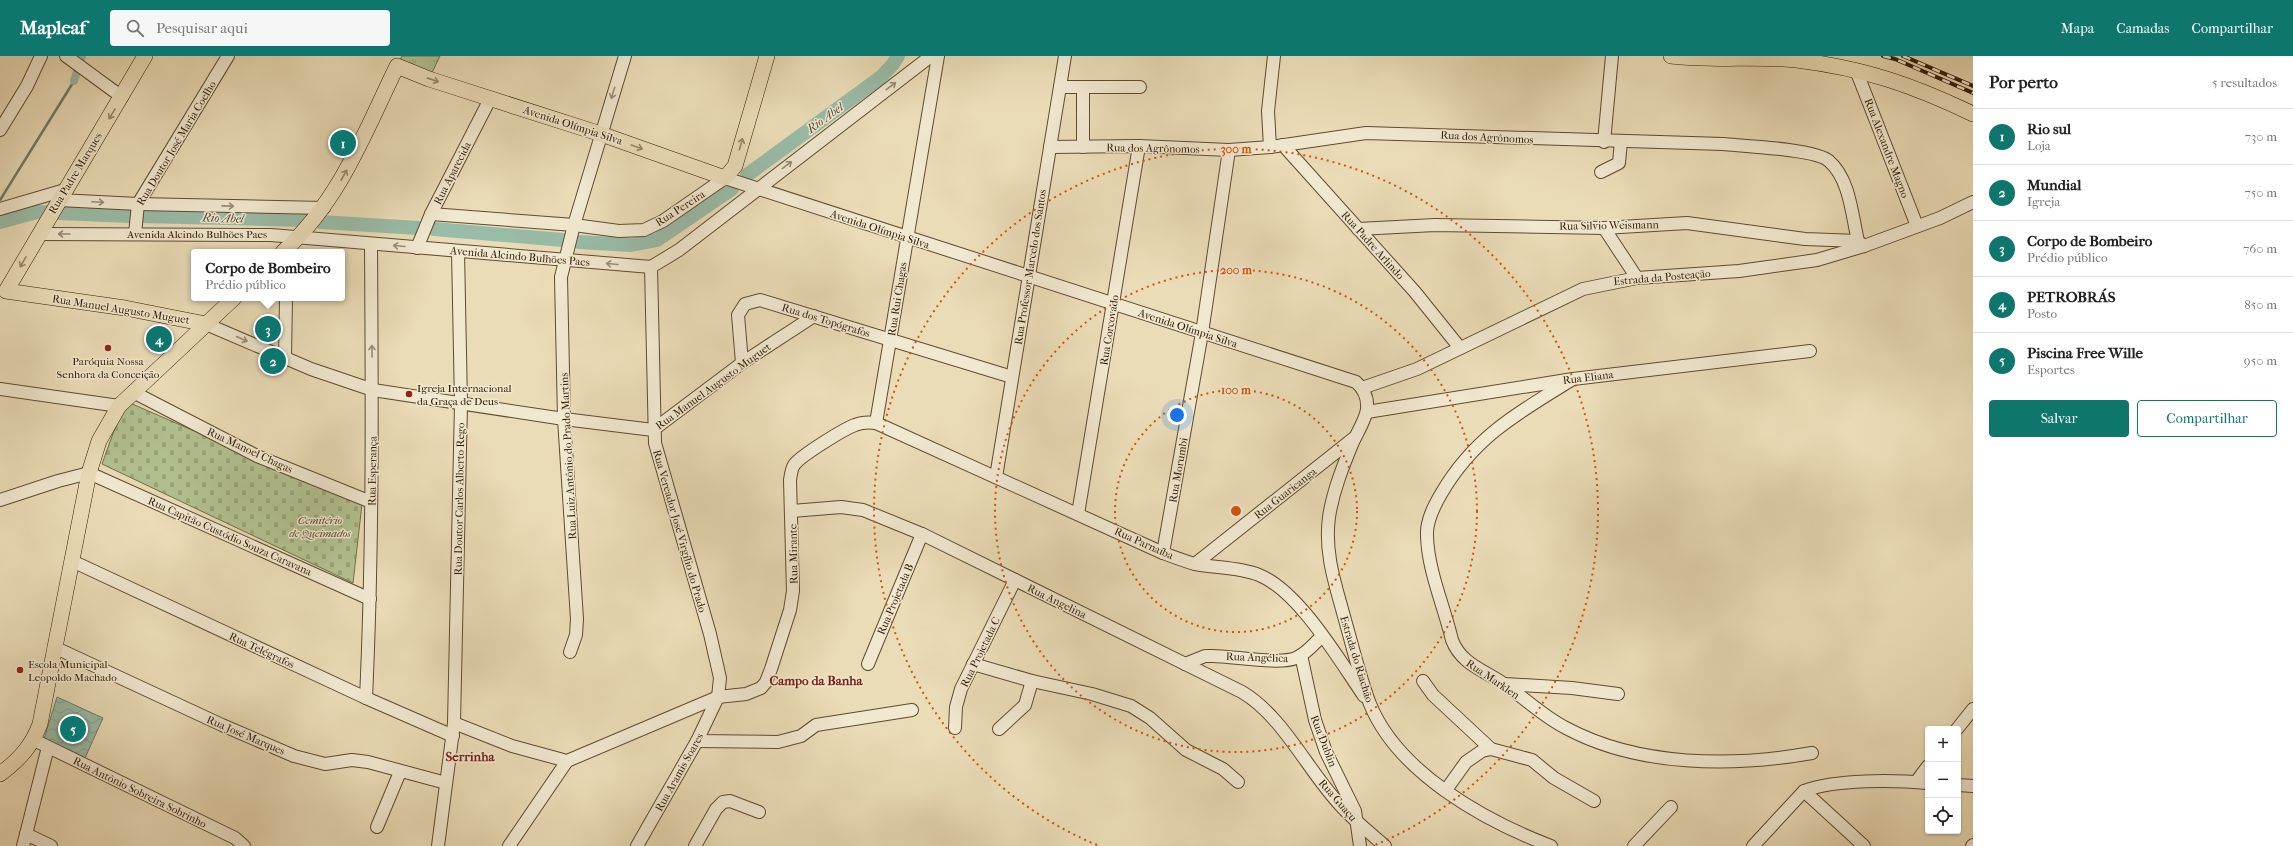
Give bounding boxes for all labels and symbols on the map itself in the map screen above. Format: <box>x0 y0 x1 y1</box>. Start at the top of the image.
one-way arrow <box>427 77 439 85</box>
street label: Rua Doutor José Maria Coelho <box>134 78 219 208</box>
one-way arrow <box>885 82 896 90</box>
one-way arrow <box>609 87 616 100</box>
street label: Rua Alexandre Magno <box>1862 97 1912 200</box>
water label: Rio Abel <box>803 99 848 136</box>
street label: Avenida Olímpia Silva <box>521 103 625 148</box>
one-way arrow <box>107 108 115 120</box>
pin: 1 <box>330 128 356 158</box>
street label: Rua dos Agrônomos <box>1440 129 1534 146</box>
street label: Rua Padre Marques <box>46 130 105 216</box>
one-way arrow <box>738 137 746 150</box>
street label: Rua Aparecida <box>431 139 474 207</box>
street label: Rua dos Agrônomos <box>1106 141 1200 156</box>
text: 300 m <box>1221 142 1252 157</box>
one-way arrow <box>631 143 643 151</box>
one-way arrow <box>782 161 793 169</box>
one-way arrow <box>341 169 349 181</box>
street label: Rua Pereira <box>653 187 708 229</box>
street label: Rua Professor Marcelo dos Santos <box>1012 188 1049 346</box>
one-way arrow <box>91 198 104 206</box>
one-way arrow <box>221 202 234 210</box>
street label: Avenida Olímpia Silva <box>828 207 932 252</box>
street label: Rua Padre Arlindo <box>1339 208 1407 282</box>
water label: Rio Abel <box>201 210 246 226</box>
street label: Rua Silvio Weismann <box>1559 218 1660 233</box>
street label: Avenida Alcindo Bulhões Paes <box>126 228 267 241</box>
one-way arrow <box>58 230 71 238</box>
one-way arrow <box>393 243 406 250</box>
street label: Avenida Alcindo Bulhões Paes <box>449 244 590 269</box>
one-way arrow <box>18 256 26 268</box>
one-way arrow <box>606 260 619 267</box>
street label: Rua Rui Chagas <box>885 261 910 337</box>
text: 200 m <box>1220 263 1253 277</box>
street label: Estrada da Posteação <box>1613 267 1712 288</box>
street label: Rua Manuel Augusto Muguet <box>51 292 191 327</box>
street label: Rua Corcovado <box>1097 293 1122 366</box>
street label: Rua dos Topógrafos <box>780 301 872 340</box>
street label: Avenida Olímpia Silva <box>1136 306 1240 351</box>
pin: 3 <box>255 314 281 344</box>
pin: 4 <box>146 324 172 354</box>
one-way arrow <box>235 336 247 343</box>
street label: Rua Manuel Augusto Muguet <box>653 340 773 433</box>
marker: Paróquia Nossa Senhora da Conceição <box>103 343 113 353</box>
one-way arrow <box>368 345 376 358</box>
pin: 2 <box>260 346 286 376</box>
place label: Paróquia Nossa Senhora da Conceição <box>57 355 160 381</box>
street label: Rua Eliana <box>1562 368 1615 387</box>
street label: Rua Luiz Antônio do Prado Martins <box>558 372 579 540</box>
place label: Igreja Internacional da Graça de Deus <box>417 382 512 408</box>
text: 100 m <box>1221 383 1252 397</box>
marker: Igreja Internacional da Graça de Deus <box>404 389 414 399</box>
your location <box>1167 405 1187 425</box>
street label: Rua Doutor Carlos Alberto Rego <box>452 422 467 575</box>
street label: Rua Manoel Chagas <box>205 425 295 476</box>
street label: Rua Esperança <box>365 435 380 506</box>
street label: Rua Morumbi <box>1166 436 1191 504</box>
street label: Rua Vereador José Virgílio do Prado <box>650 448 709 614</box>
street label: Rua Guaricanga <box>1251 464 1320 522</box>
street label: Rua Capitão Custódio Souza Caravana <box>146 494 315 579</box>
centre of rings <box>1229 504 1243 518</box>
park label: Cemitério de Queimados <box>289 514 351 540</box>
street label: Rua Mirante <box>786 523 801 584</box>
street label: Rua Parnaíba <box>1112 525 1176 563</box>
street label: Rua Projetada B <box>875 562 916 637</box>
street label: Rua Angelina <box>1025 582 1089 622</box>
street label: Estrada do Riachão <box>1337 614 1376 704</box>
street label: Rua Projetada C <box>958 615 1003 689</box>
street label: Rua Telégrafos <box>227 630 297 671</box>
street label: Rua Angélica <box>1226 650 1289 665</box>
street label: Rua Marklen <box>1464 657 1522 702</box>
place label: Escola Municipal Leopoldo Machado <box>28 658 117 684</box>
marker: Escola Municipal Leopoldo Machado <box>15 665 25 675</box>
district label: Campo da Banha <box>769 673 864 689</box>
street label: Rua José Marques <box>205 713 287 758</box>
street label: Rua Dublin <box>1308 713 1340 769</box>
pin: 5 <box>60 714 86 744</box>
street label: Rua Aramis Soares <box>653 731 706 814</box>
district label: Serrinha <box>446 749 495 764</box>
street label: Rua Antônio Sobreira Sobrinho <box>71 754 209 831</box>
street label: Rua Guaçu <box>1316 777 1360 825</box>

